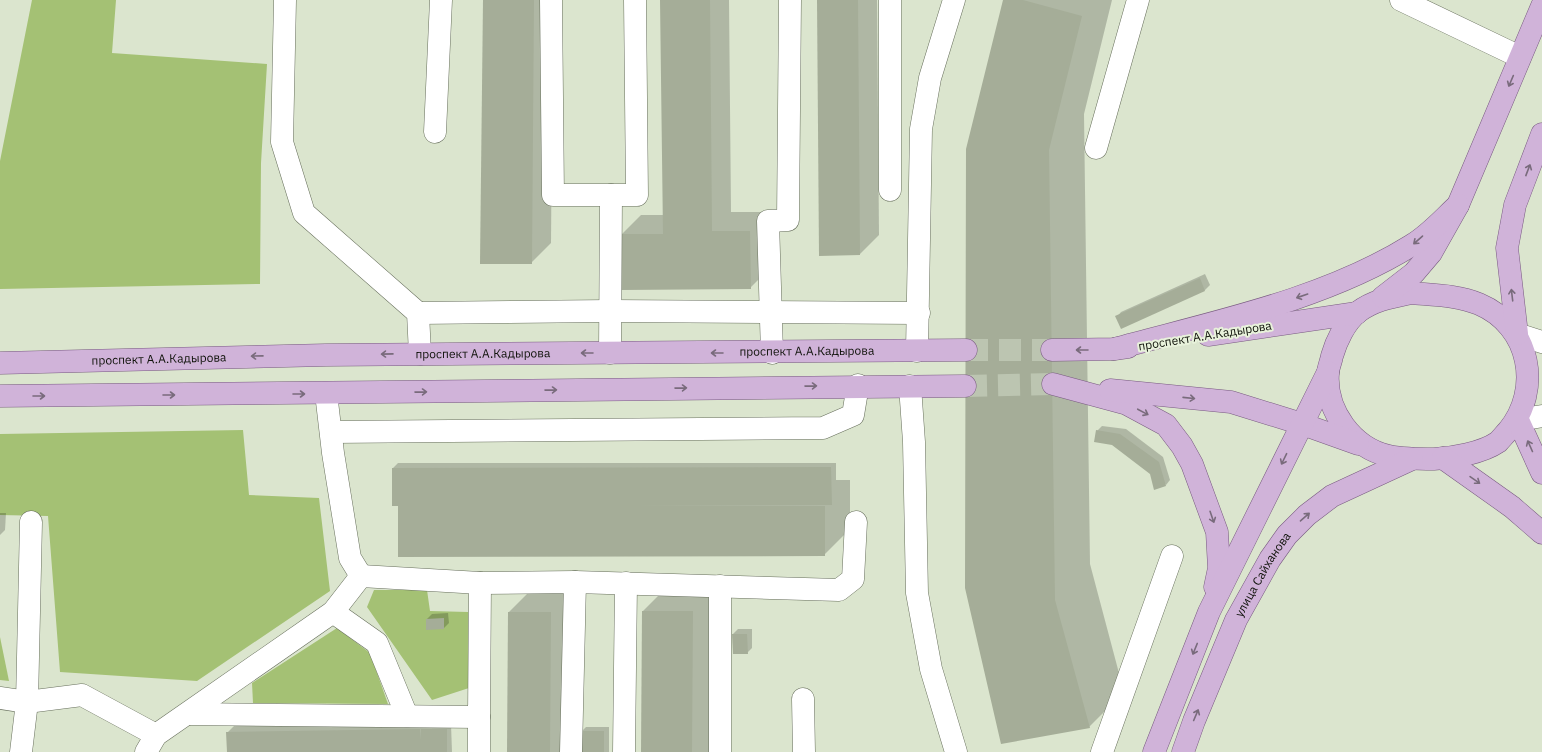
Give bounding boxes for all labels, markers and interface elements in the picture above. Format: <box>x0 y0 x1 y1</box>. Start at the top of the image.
one-way arrow <box>1506 74 1514 86</box>
one-way arrow <box>1525 164 1533 176</box>
one-way arrow <box>1413 235 1424 244</box>
one-way arrow <box>1508 289 1516 302</box>
one-way arrow <box>1295 293 1308 300</box>
street label: проспект А.А.Кадырова <box>1137 317 1273 353</box>
street label: проспект А.А.Кадырова <box>739 343 875 359</box>
street label: проспект А.А.Кадырова <box>415 345 551 361</box>
one-way arrow <box>1076 346 1089 353</box>
street label: проспект А.А.Кадырова <box>91 349 227 368</box>
one-way arrow <box>581 349 594 357</box>
one-way arrow <box>711 349 724 357</box>
one-way arrow <box>381 350 394 358</box>
one-way arrow <box>251 353 264 360</box>
one-way arrow <box>804 382 817 390</box>
one-way arrow <box>674 384 687 392</box>
one-way arrow <box>544 386 557 394</box>
one-way arrow <box>414 388 427 396</box>
one-way arrow <box>292 390 305 397</box>
one-way arrow <box>162 391 175 399</box>
one-way arrow <box>32 392 45 400</box>
one-way arrow <box>1182 394 1195 401</box>
one-way arrow <box>1137 409 1149 417</box>
one-way arrow <box>1526 441 1533 453</box>
one-way arrow <box>1280 452 1287 464</box>
one-way arrow <box>1470 476 1481 484</box>
one-way arrow <box>1209 510 1216 523</box>
one-way arrow <box>1300 513 1311 522</box>
street label: улица Сайханова <box>1231 529 1294 619</box>
one-way arrow <box>1190 642 1198 654</box>
one-way arrow <box>1193 710 1201 722</box>

